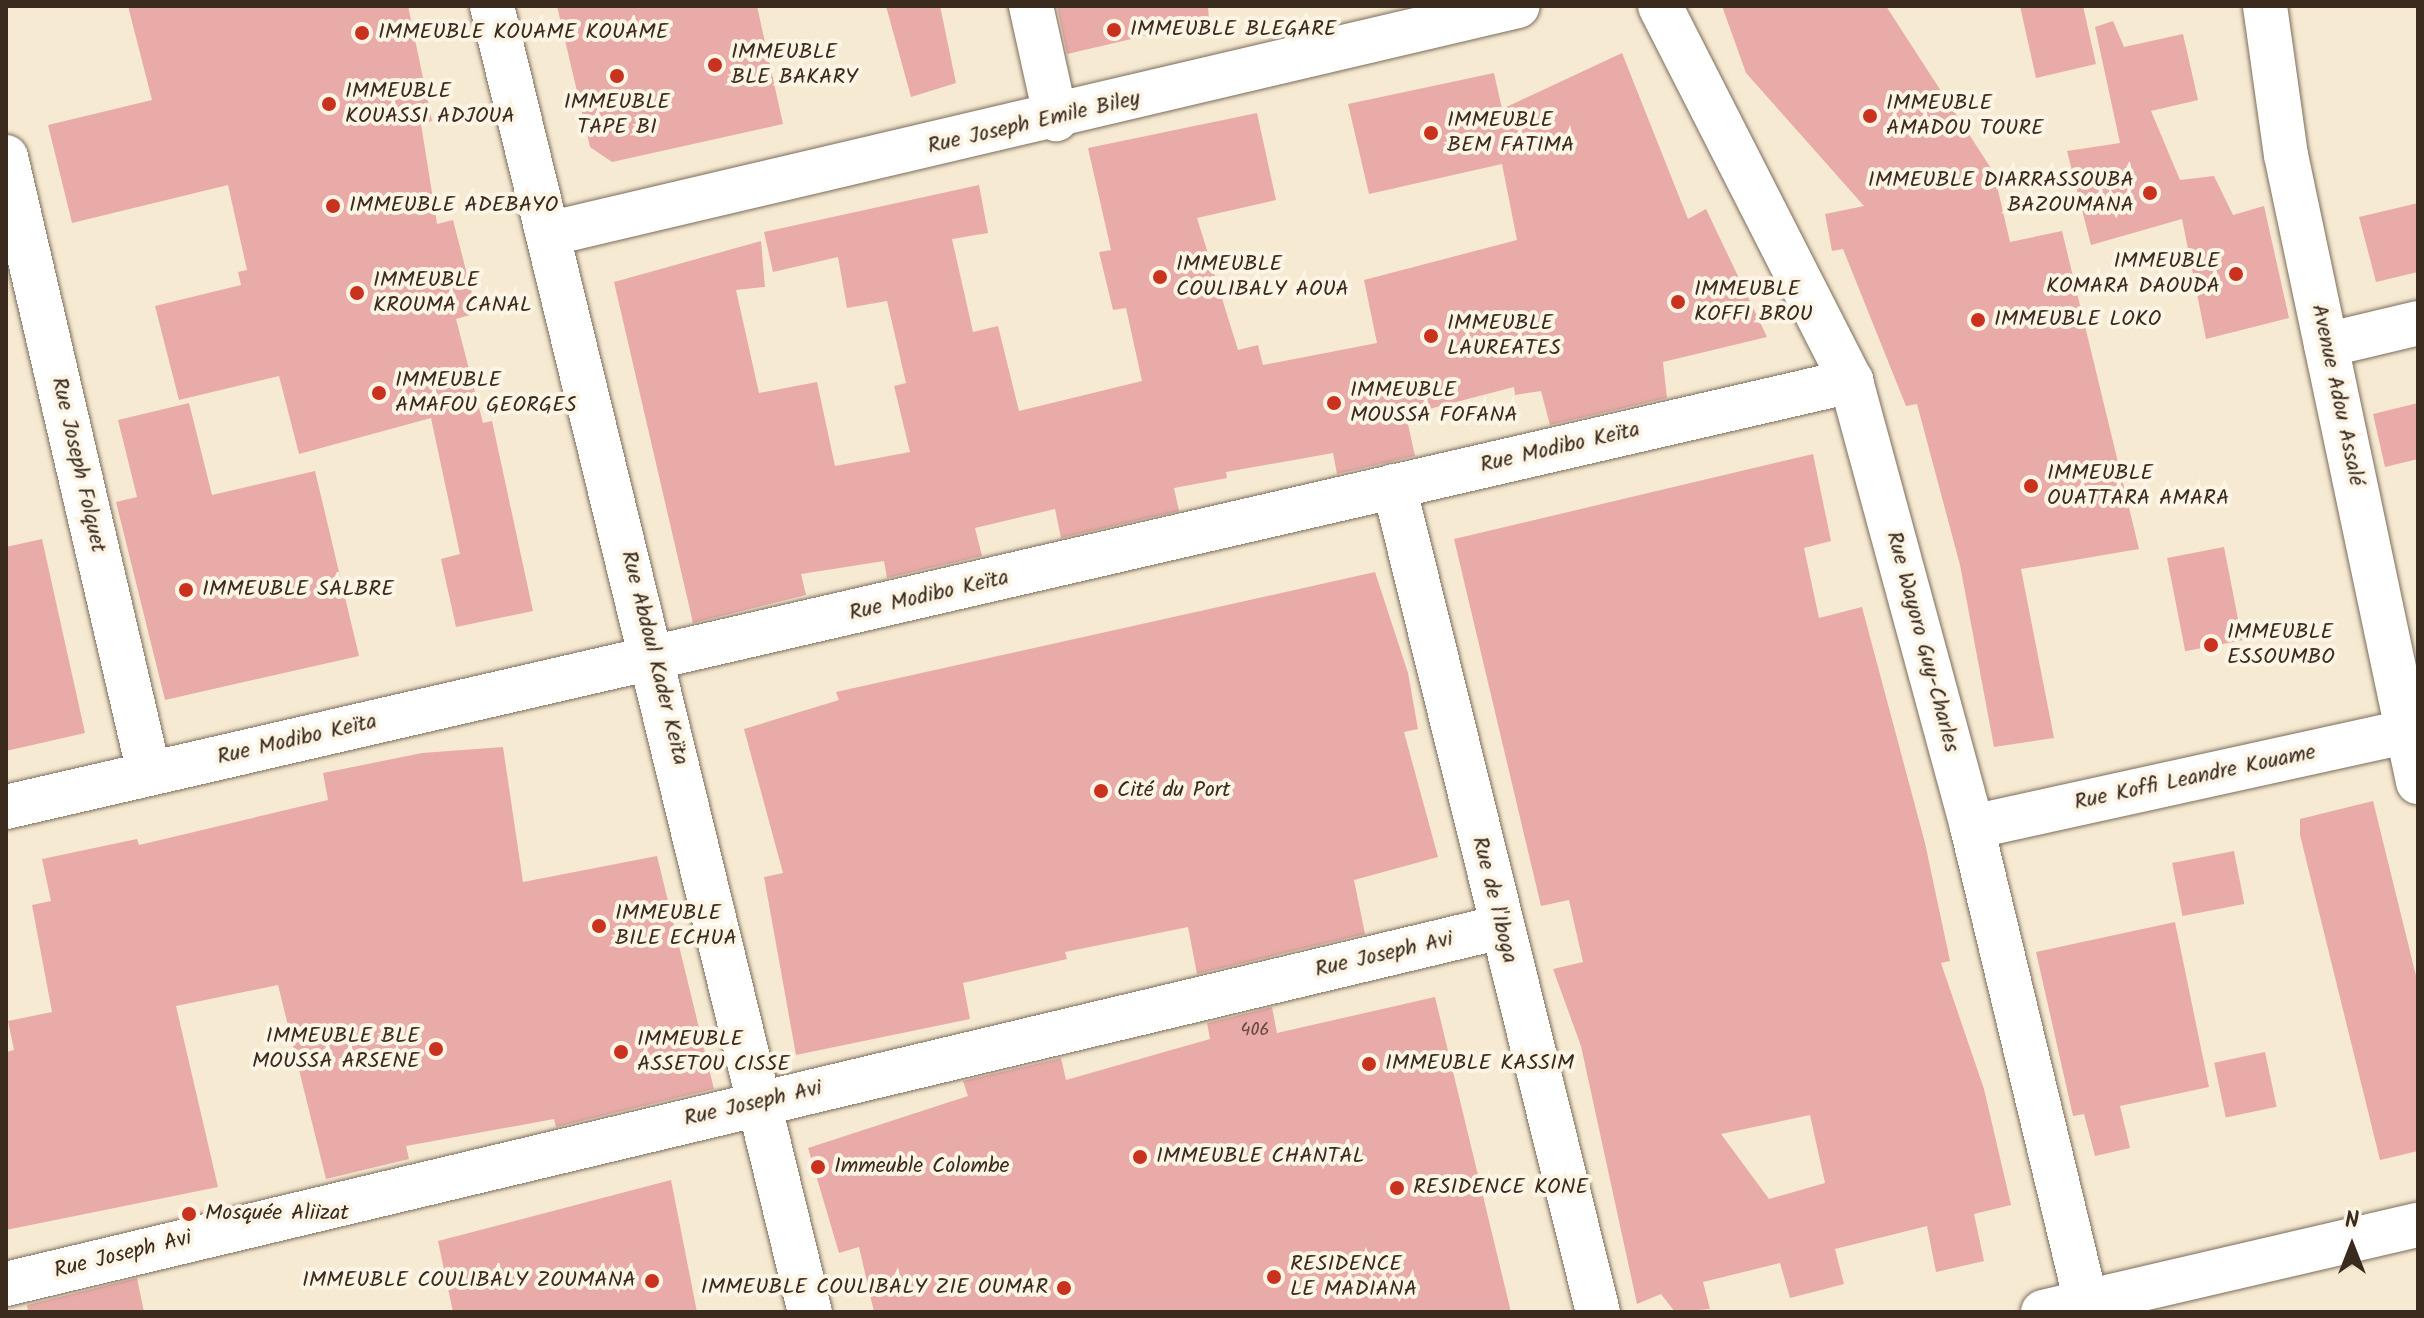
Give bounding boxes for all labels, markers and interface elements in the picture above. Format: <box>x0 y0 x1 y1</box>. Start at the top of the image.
place label: IMMEUBLE BLEGARE <box>1130 17 1337 43</box>
place label: IMMEUBLE KOUAME KOUAME <box>378 20 669 46</box>
marker: IMMEUBLE BLEGARE <box>1105 21 1123 39</box>
marker: IMMEUBLE KOUAME KOUAME <box>353 24 371 42</box>
place label: IMMEUBLE BLE BAKARY <box>731 39 858 90</box>
marker: IMMEUBLE BLE BAKARY <box>706 56 724 74</box>
marker: IMMEUBLE TAPE BI <box>608 67 626 85</box>
place label: IMMEUBLE KOUASSI ADJOUA <box>345 78 515 130</box>
street label: Rue Joseph Emile Biley <box>925 86 1143 160</box>
place label: IMMEUBLE TAPE BI <box>564 89 670 140</box>
place label: IMMEUBLE AMADOU TOURE <box>1886 90 2044 142</box>
marker: IMMEUBLE KOUASSI ADJOUA <box>320 95 338 113</box>
place label: IMMEUBLE BEM FATIMA <box>1447 107 1574 158</box>
marker: IMMEUBLE AMADOU TOURE <box>1861 107 1879 125</box>
marker: IMMEUBLE BEM FATIMA <box>1422 124 1440 142</box>
place label: IMMEUBLE DIARRASSOUBA BAZOUMANA <box>1868 167 2134 218</box>
marker: IMMEUBLE DIARRASSOUBA BAZOUMANA <box>2141 184 2159 202</box>
place label: IMMEUBLE ADEBAYO <box>349 193 558 219</box>
marker: IMMEUBLE ADEBAYO <box>324 197 342 215</box>
place label: IMMEUBLE KOMARA DAOUDA <box>2046 248 2220 300</box>
place label: IMMEUBLE COULIBALY AOUA <box>1176 251 1349 302</box>
marker: IMMEUBLE KOMARA DAOUDA <box>2227 265 2245 283</box>
place label: IMMEUBLE KROUMA CANAL <box>373 267 532 318</box>
marker: IMMEUBLE COULIBALY AOUA <box>1151 268 1169 286</box>
place label: IMMEUBLE KOFFI BROU <box>1694 276 1813 328</box>
marker: IMMEUBLE KROUMA CANAL <box>348 284 366 302</box>
marker: IMMEUBLE KOFFI BROU <box>1669 293 1687 311</box>
street label: Avenue Adou Assalé <box>2305 302 2369 488</box>
place label: IMMEUBLE LOKO <box>1994 307 2161 333</box>
place label: IMMEUBLE LAUREATES <box>1447 310 1561 362</box>
marker: IMMEUBLE LOKO <box>1969 311 1987 329</box>
marker: IMMEUBLE LAUREATES <box>1422 327 1440 345</box>
place label: IMMEUBLE AMAFOU GEORGES <box>395 367 577 418</box>
street label: Rue Joseph Folquet <box>45 375 111 555</box>
place label: IMMEUBLE MOUSSA FOFANA <box>1350 377 1518 428</box>
marker: IMMEUBLE AMAFOU GEORGES <box>370 384 388 402</box>
marker: IMMEUBLE MOUSSA FOFANA <box>1325 394 1343 412</box>
street label: Rue Modibo Keïta <box>1478 417 1642 479</box>
place label: IMMEUBLE OUATTARA AMARA <box>2047 460 2229 512</box>
marker: IMMEUBLE OUATTARA AMARA <box>2022 477 2040 495</box>
street label: Rue Wayoro Guy-Charles <box>1880 529 1964 755</box>
street label: Rue Abdoul Kader Keïta <box>615 548 693 768</box>
street label: Rue Modibo Keïta <box>847 565 1011 627</box>
place label: IMMEUBLE SALBRE <box>202 577 394 603</box>
marker: IMMEUBLE SALBRE <box>177 581 195 599</box>
place label: IMMEUBLE ESSOUMBO <box>2227 619 2335 670</box>
marker: IMMEUBLE ESSOUMBO <box>2202 636 2220 654</box>
street label: Rue Modibo Keïta <box>215 709 379 771</box>
street label: Rue Koffi Leandre Kouame <box>2072 740 2318 816</box>
place label: Cité du Port <box>1117 778 1230 804</box>
marker: Cité du Port <box>1092 782 1110 800</box>
street label: Rue de l'Iboga <box>1466 834 1522 966</box>
place label: IMMEUBLE BILE ECHUA <box>615 900 737 952</box>
marker: IMMEUBLE BILE ECHUA <box>590 917 608 935</box>
street label: Rue Joseph Avi <box>1312 926 1456 984</box>
house number: 406 <box>1241 1020 1269 1042</box>
place label: IMMEUBLE BLE MOUSSA ARSENE <box>252 1023 420 1074</box>
place label: IMMEUBLE ASSETOU CISSE <box>637 1026 790 1078</box>
marker: IMMEUBLE BLE MOUSSA ARSENE <box>427 1040 445 1058</box>
marker: IMMEUBLE ASSETOU CISSE <box>612 1043 630 1061</box>
place label: IMMEUBLE KASSIM <box>1385 1051 1574 1077</box>
marker: IMMEUBLE KASSIM <box>1360 1055 1378 1073</box>
street label: Rue Joseph Avi <box>681 1075 825 1133</box>
place label: IMMEUBLE CHANTAL <box>1156 1144 1365 1170</box>
marker: IMMEUBLE CHANTAL <box>1131 1148 1149 1166</box>
place label: Immeuble Colombe <box>834 1154 1009 1180</box>
marker: Immeuble Colombe <box>809 1158 827 1176</box>
place label: RESIDENCE KONE <box>1413 1175 1588 1201</box>
marker: RESIDENCE KONE <box>1388 1179 1406 1197</box>
place label: Mosquée Aliizat <box>205 1201 349 1227</box>
text: N <box>2345 1204 2359 1239</box>
marker: Mosquée Aliizat <box>180 1205 198 1223</box>
north arrow <box>2312 1206 2392 1286</box>
street label: Rue Joseph Avi <box>52 1225 194 1285</box>
place label: RESIDENCE LE MADIANA <box>1290 1251 1417 1302</box>
place label: IMMEUBLE COULIBALY ZOUMANA <box>302 1268 636 1294</box>
marker: RESIDENCE LE MADIANA <box>1265 1268 1283 1286</box>
marker: IMMEUBLE COULIBALY ZOUMANA <box>643 1272 661 1290</box>
place label: IMMEUBLE COULIBALY ZIE OUMAR <box>701 1275 1048 1301</box>
marker: IMMEUBLE COULIBALY ZIE OUMAR <box>1055 1279 1073 1297</box>

